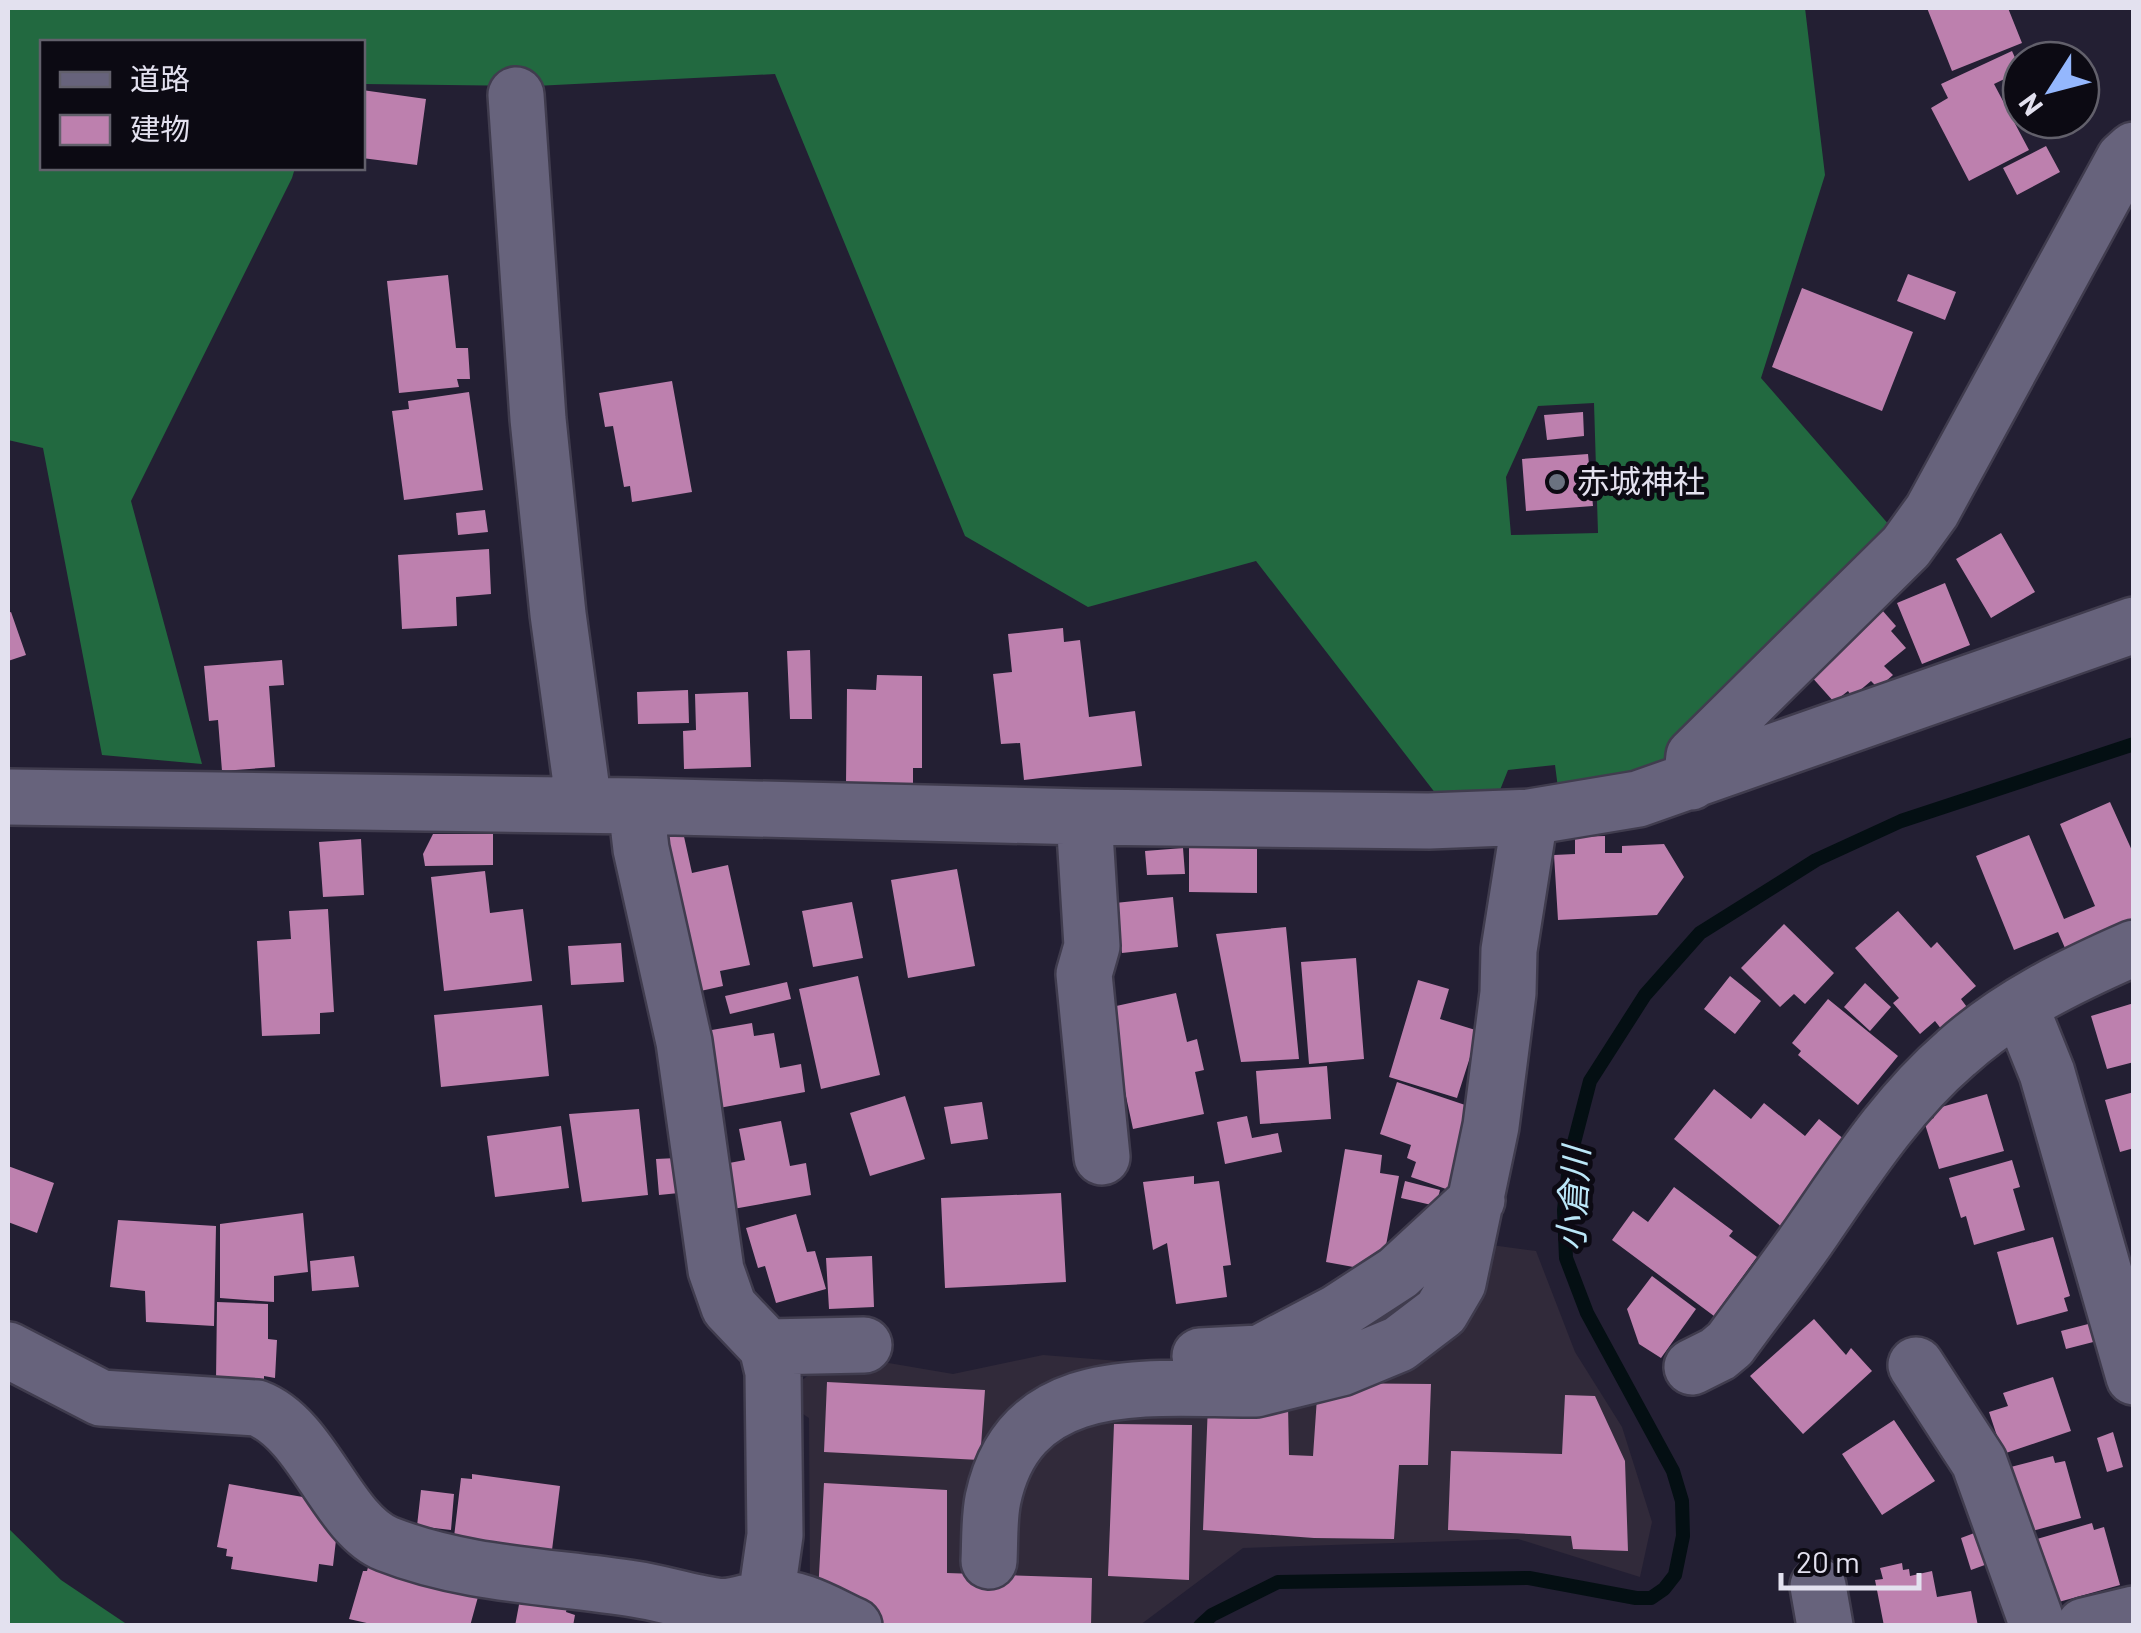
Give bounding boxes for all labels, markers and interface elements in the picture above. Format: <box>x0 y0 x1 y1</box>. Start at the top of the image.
legend <box>40 40 365 170</box>
north arrow <box>2001 40 2101 140</box>
text: 道路 <box>130 60 190 96</box>
text: N <box>2011 88 2049 123</box>
text: 建物 <box>130 110 190 146</box>
place label: 赤城神社 <box>1577 461 1705 499</box>
marker: 赤城神社 <box>1546 471 1568 493</box>
water label: 小倉川 <box>1548 1141 1596 1252</box>
scale bar <box>1781 1528 1918 1590</box>
text: 20 m <box>1796 1543 1860 1579</box>

